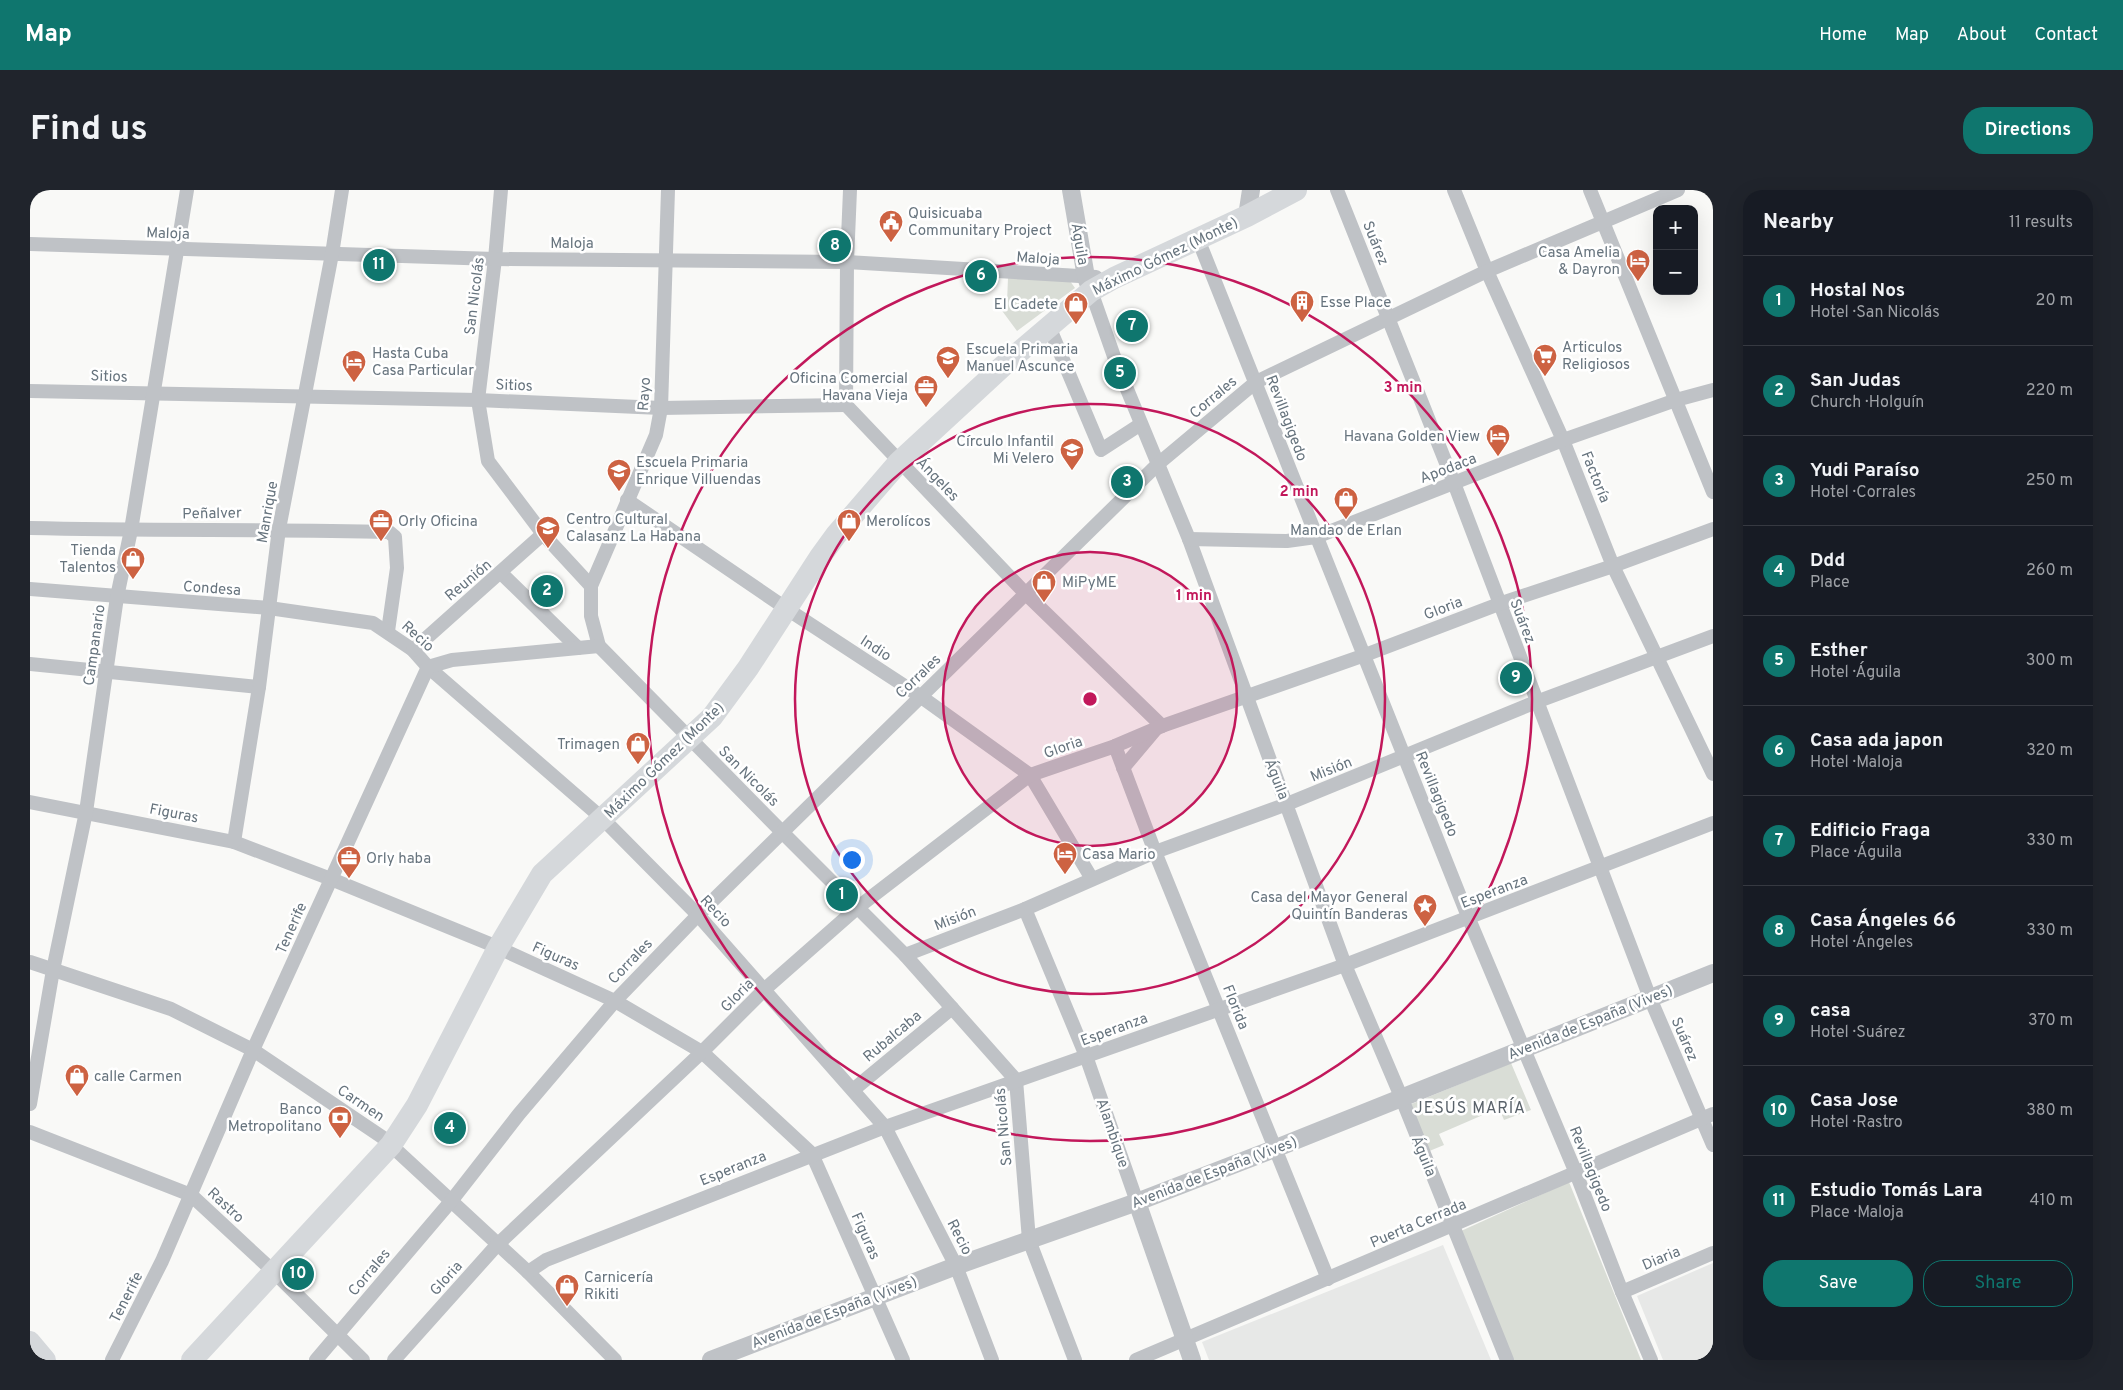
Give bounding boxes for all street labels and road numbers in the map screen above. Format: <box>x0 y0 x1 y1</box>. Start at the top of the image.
street label: Máximo Gómez (Monte) <box>1090 214 1241 301</box>
street label: Suárez <box>1357 219 1392 269</box>
street label: Águila <box>1065 221 1093 267</box>
street label: Maloja <box>146 224 190 245</box>
street label: Maloja <box>550 235 594 254</box>
street label: Maloja <box>1016 249 1060 270</box>
street label: San Nicolás <box>461 256 490 336</box>
street label: Sitios <box>90 367 128 388</box>
street label: Corrales <box>1186 373 1242 423</box>
street label: Revillagigedo <box>1260 373 1311 464</box>
street label: Sitios <box>495 376 533 397</box>
street label: Rayo <box>635 377 656 412</box>
street label: Factoría <box>1576 449 1614 506</box>
street label: Apodaca <box>1417 450 1480 489</box>
street label: Ángeles <box>911 453 963 506</box>
street label: Manrique <box>254 480 283 545</box>
street label: Peñalver <box>182 504 242 525</box>
street label: Reunión <box>442 556 496 606</box>
street label: Condesa <box>182 578 241 601</box>
street label: Gloria <box>1421 593 1466 625</box>
street label: Suárez <box>1504 597 1539 647</box>
street label: Campanario <box>80 603 111 687</box>
street label: Recio <box>397 617 437 657</box>
street label: Indio <box>856 632 894 666</box>
street label: Corrales <box>892 651 946 703</box>
street label: Máximo Gómez (Monte) <box>601 699 729 823</box>
street label: Gloria <box>1041 733 1085 764</box>
street label: San Nicolás <box>714 743 782 811</box>
street label: Revillagigedo <box>1410 749 1461 840</box>
street label: Misión <box>1308 753 1355 787</box>
street label: Águila <box>1259 756 1293 803</box>
street label: Figuras <box>148 800 200 829</box>
street label: Esperanza <box>1458 871 1531 914</box>
street label: Recio <box>695 892 735 932</box>
street label: Tenerife <box>273 900 312 957</box>
street label: Misión <box>932 903 979 936</box>
street label: Corrales <box>605 935 657 989</box>
street label: Figuras <box>529 939 582 976</box>
street label: Gloria <box>717 975 759 1017</box>
street label: Florida <box>1217 982 1252 1033</box>
street label: Avenida de España (Vives) <box>1505 982 1676 1065</box>
street label: Rubalcaba <box>860 1007 926 1067</box>
street label: Esperanza <box>1078 1009 1151 1051</box>
street label: Suárez <box>1666 1015 1701 1065</box>
street label: Carmen <box>333 1082 388 1127</box>
street label: San Nicolás <box>992 1087 1017 1167</box>
street label: Alambique <box>1091 1096 1132 1171</box>
street label: Revillagigedo <box>1564 1124 1615 1215</box>
street label: Avenida de España (Vives) <box>1129 1133 1300 1214</box>
street label: Águila <box>1406 1133 1440 1180</box>
street label: Esperanza <box>697 1147 770 1191</box>
street label: Rastro <box>203 1184 247 1228</box>
street label: Puerta Cerrada <box>1368 1196 1469 1253</box>
street label: Figuras <box>846 1210 883 1263</box>
street label: Recio <box>942 1217 976 1259</box>
street label: Diaria <box>1640 1243 1684 1276</box>
street label: Corrales <box>345 1245 395 1301</box>
street label: Gloria <box>427 1258 468 1300</box>
street label: Tenerife <box>106 1269 148 1326</box>
street label: Avenida de España (Vives) <box>749 1273 920 1354</box>

